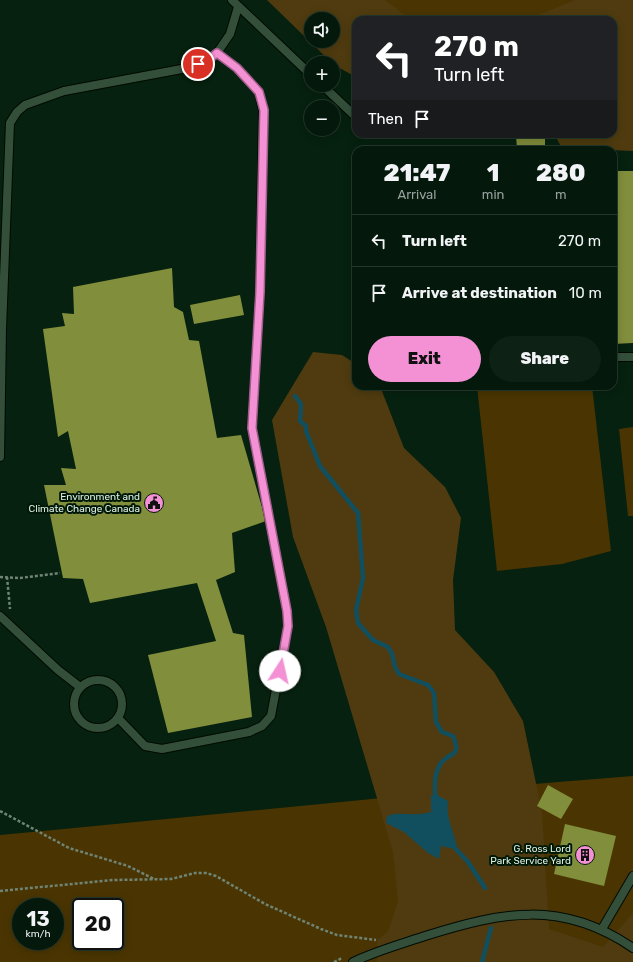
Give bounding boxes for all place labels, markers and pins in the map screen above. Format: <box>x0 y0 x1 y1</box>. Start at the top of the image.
pin <box>181 47 215 81</box>
place label: Environment and Climate Change Canada <box>29 491 140 515</box>
public building icon: Environment and Climate Change Canada <box>143 492 165 514</box>
place label: G. Ross Lord Park Service Yard <box>490 843 571 867</box>
building icon: G. Ross Lord Park Service Yard <box>574 844 596 866</box>

